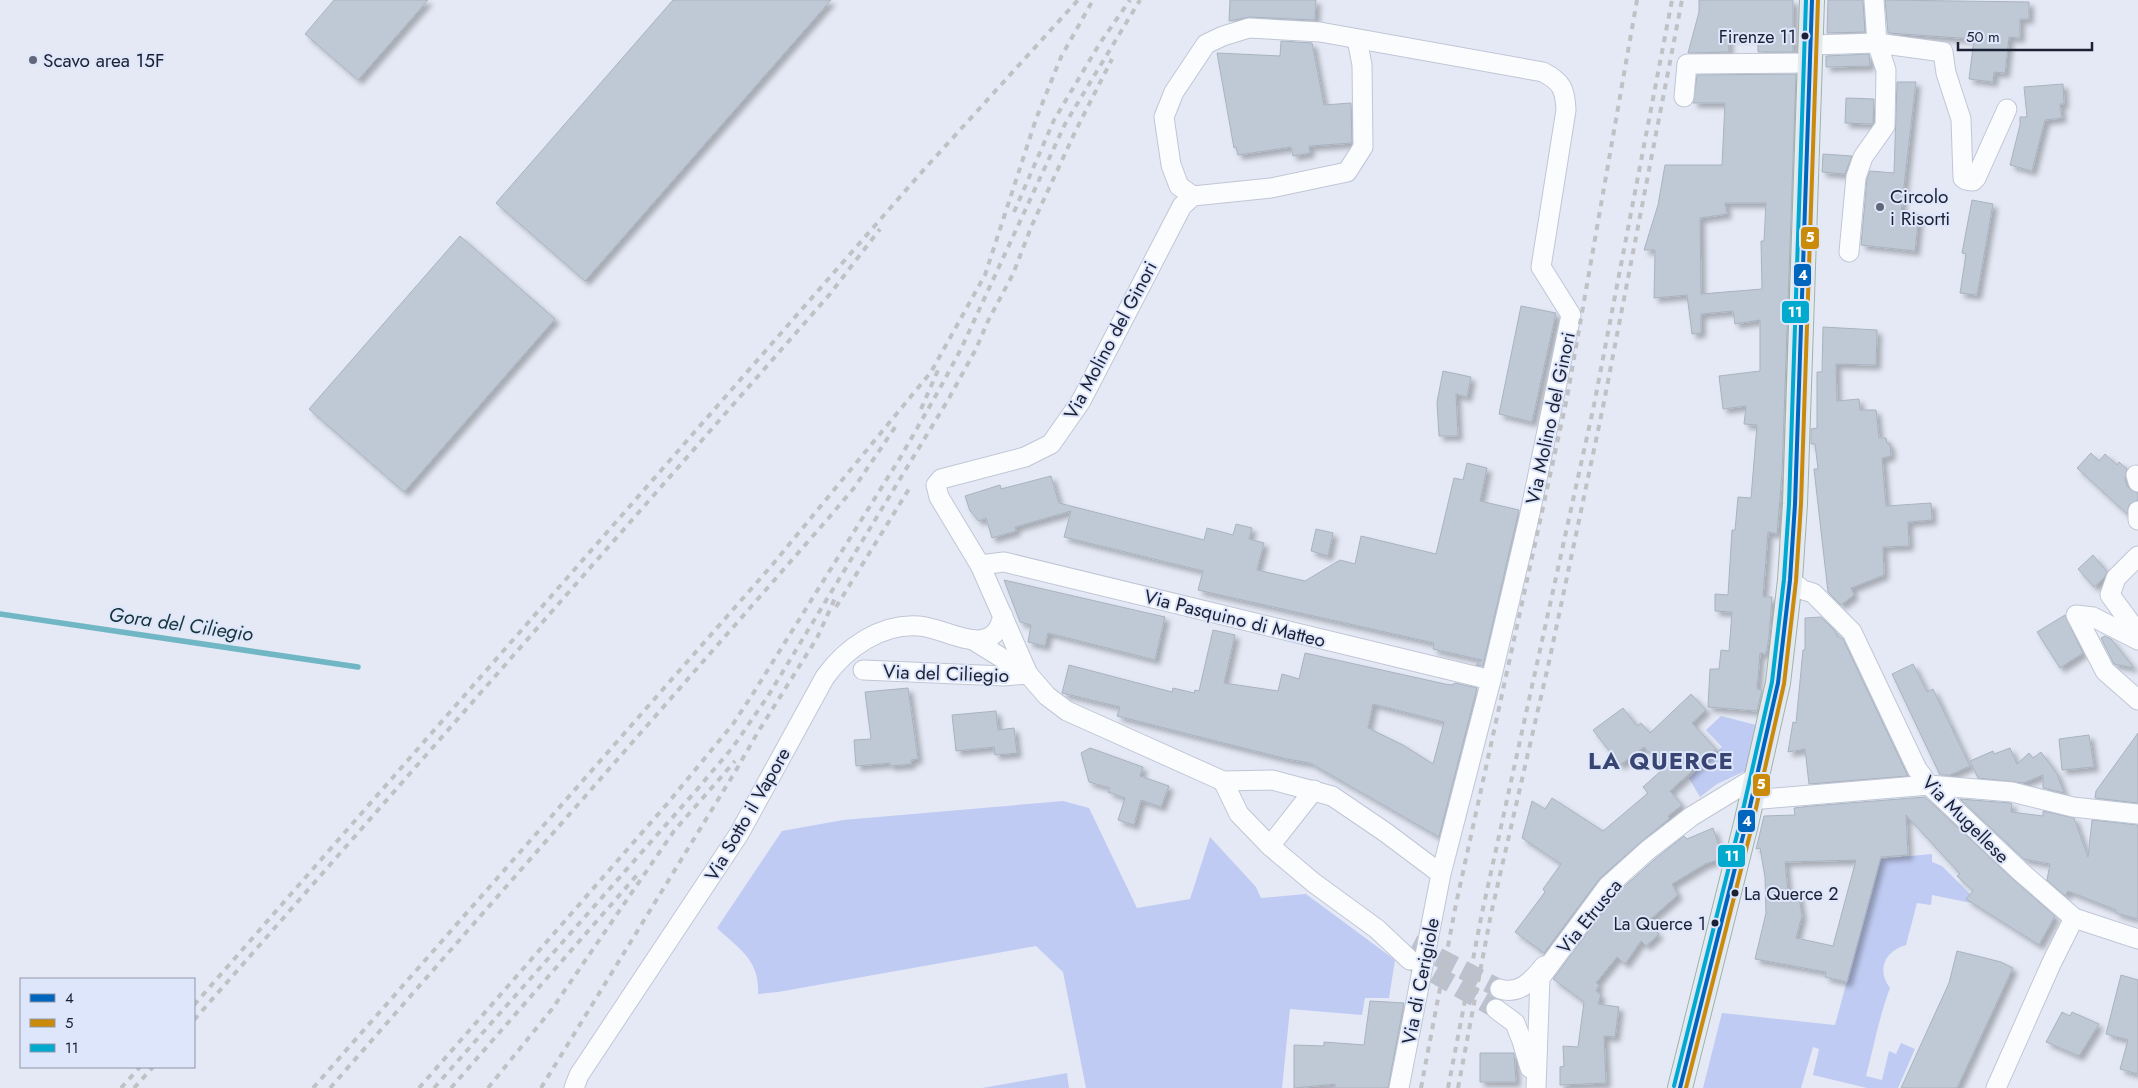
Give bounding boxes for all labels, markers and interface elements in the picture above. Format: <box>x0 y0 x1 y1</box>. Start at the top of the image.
scale bar <box>1958 20 2092 52</box>
place label: Firenze 11 <box>1719 24 1796 50</box>
text: 50 m <box>1966 26 2000 48</box>
marker: Firenze 11 <box>1800 31 1810 41</box>
place label: Scavo area 15F <box>43 47 164 74</box>
marker: Scavo area 15F <box>27 54 39 66</box>
place label: Circolo i Risorti <box>1890 183 1950 232</box>
marker: Circolo i Risorti <box>1874 201 1886 213</box>
line badge: 5 <box>1800 226 1820 250</box>
text: 5 <box>1805 227 1815 247</box>
street label: Via Molino del Ginori <box>1057 256 1164 424</box>
line badge: 4 <box>1793 263 1812 287</box>
text: 4 <box>1798 265 1808 285</box>
line badge: 11 <box>1781 300 1810 324</box>
text: 11 <box>1788 302 1802 322</box>
street label: Via Molino del Ginori <box>1519 329 1582 507</box>
street label: Via Pasquino di Matteo <box>1141 583 1328 654</box>
water label: Gora del Ciliegio <box>107 600 255 649</box>
street label: Via del Ciliegio <box>882 658 1010 689</box>
street label: Via Sotto il Vapore <box>698 742 797 886</box>
district label: LA QUERCE <box>1588 743 1734 778</box>
street label: Via Mugellese <box>1916 769 2016 869</box>
line badge: 5 <box>1752 773 1771 797</box>
text: 5 <box>1756 774 1766 794</box>
line badge: 4 <box>1737 809 1756 833</box>
text: 4 <box>1742 811 1752 831</box>
line badge: 11 <box>1717 844 1746 868</box>
text: 11 <box>1725 846 1739 866</box>
street label: Via Etrusca <box>1551 873 1628 960</box>
place label: La Querce 2 <box>1744 881 1839 907</box>
marker: La Querce 2 <box>1730 888 1740 898</box>
place label: La Querce 1 <box>1614 911 1706 937</box>
street label: Via di Cerigiole <box>1395 915 1446 1047</box>
marker: La Querce 1 <box>1710 918 1720 928</box>
legend <box>20 978 195 1068</box>
text: 4 <box>65 987 74 1009</box>
text: 5 <box>65 1012 73 1034</box>
text: 11 <box>65 1037 79 1059</box>

